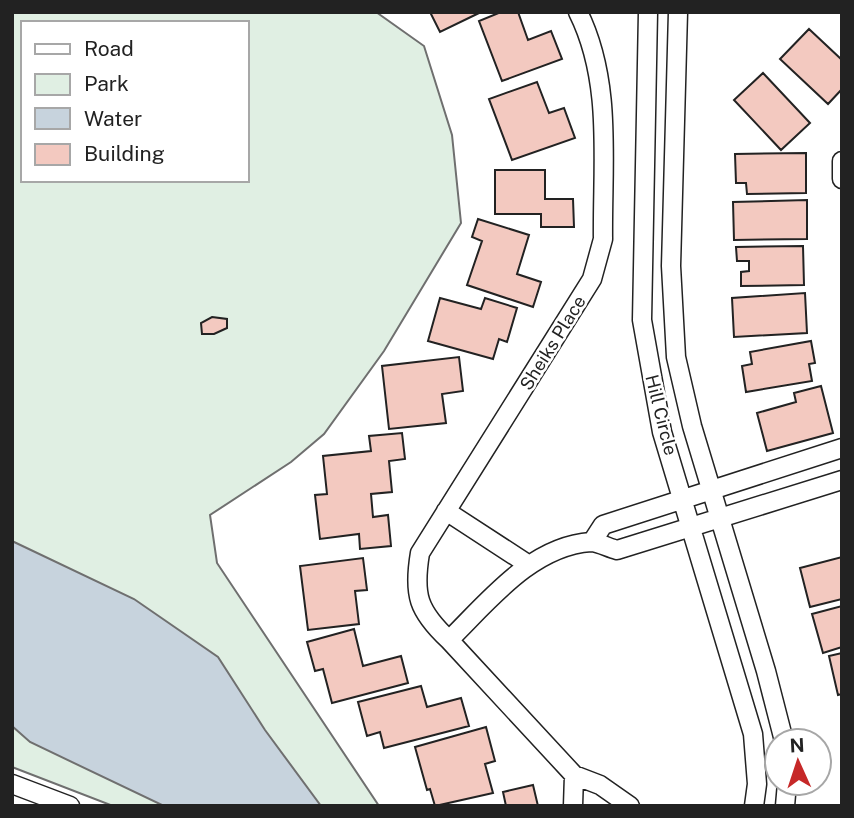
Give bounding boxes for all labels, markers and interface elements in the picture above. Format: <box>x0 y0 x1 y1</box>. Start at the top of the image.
legend <box>21 21 248 182</box>
text: Road <box>84 36 134 61</box>
text: Park <box>84 71 129 96</box>
text: Water <box>84 106 142 131</box>
text: Building <box>84 141 165 166</box>
street label: Sheiks Place <box>515 292 590 394</box>
street label: Hill Circle <box>641 373 682 457</box>
north arrow <box>763 727 833 797</box>
text: N <box>789 734 805 756</box>

